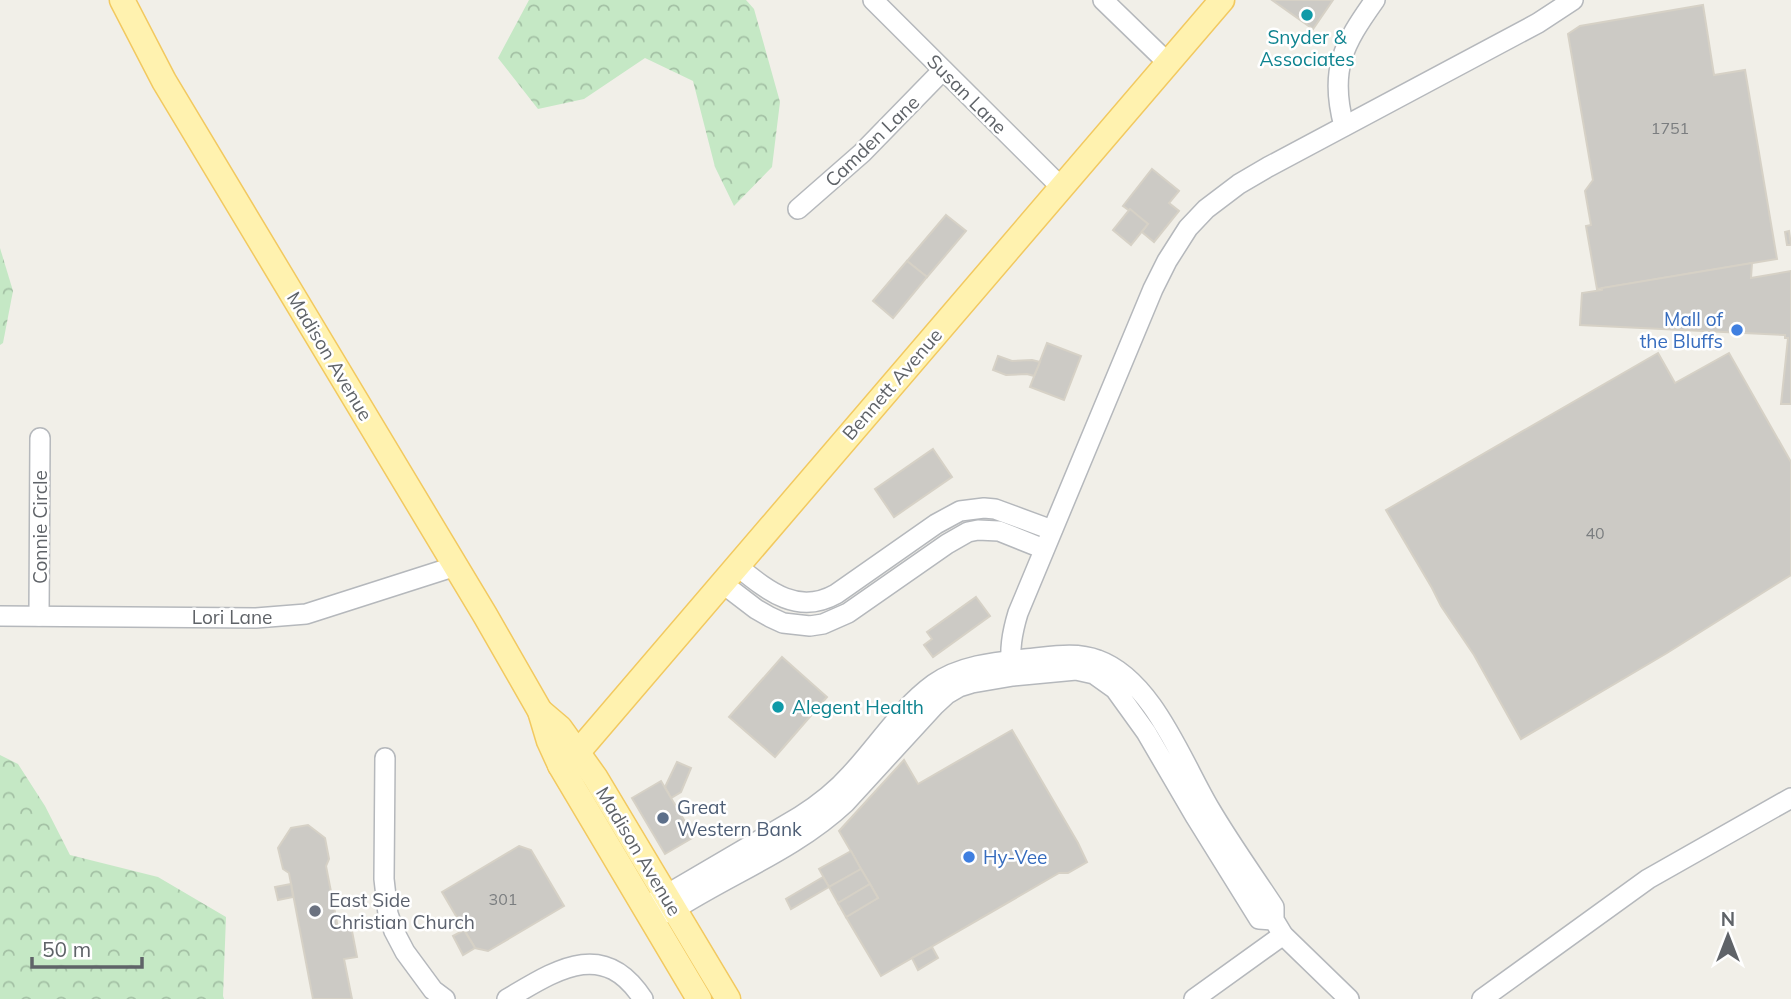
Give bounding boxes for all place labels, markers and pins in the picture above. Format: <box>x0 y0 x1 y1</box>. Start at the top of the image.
marker: Snyder & Associates <box>1299 7 1315 23</box>
place label: Snyder & Associates <box>1259 25 1355 71</box>
place label: Mall of the Bluffs <box>1640 307 1724 353</box>
marker: Mall of the Bluffs <box>1729 322 1745 338</box>
place label: Alegent Health <box>792 695 924 719</box>
marker: Alegent Health <box>770 699 786 715</box>
place label: Great Western Bank <box>677 795 802 841</box>
marker: Great Western Bank <box>655 810 671 826</box>
place label: Hy-Vee <box>983 845 1047 869</box>
marker: Hy-Vee <box>961 849 977 865</box>
place label: East Side Christian Church <box>329 888 475 934</box>
marker: East Side Christian Church <box>307 903 323 919</box>

